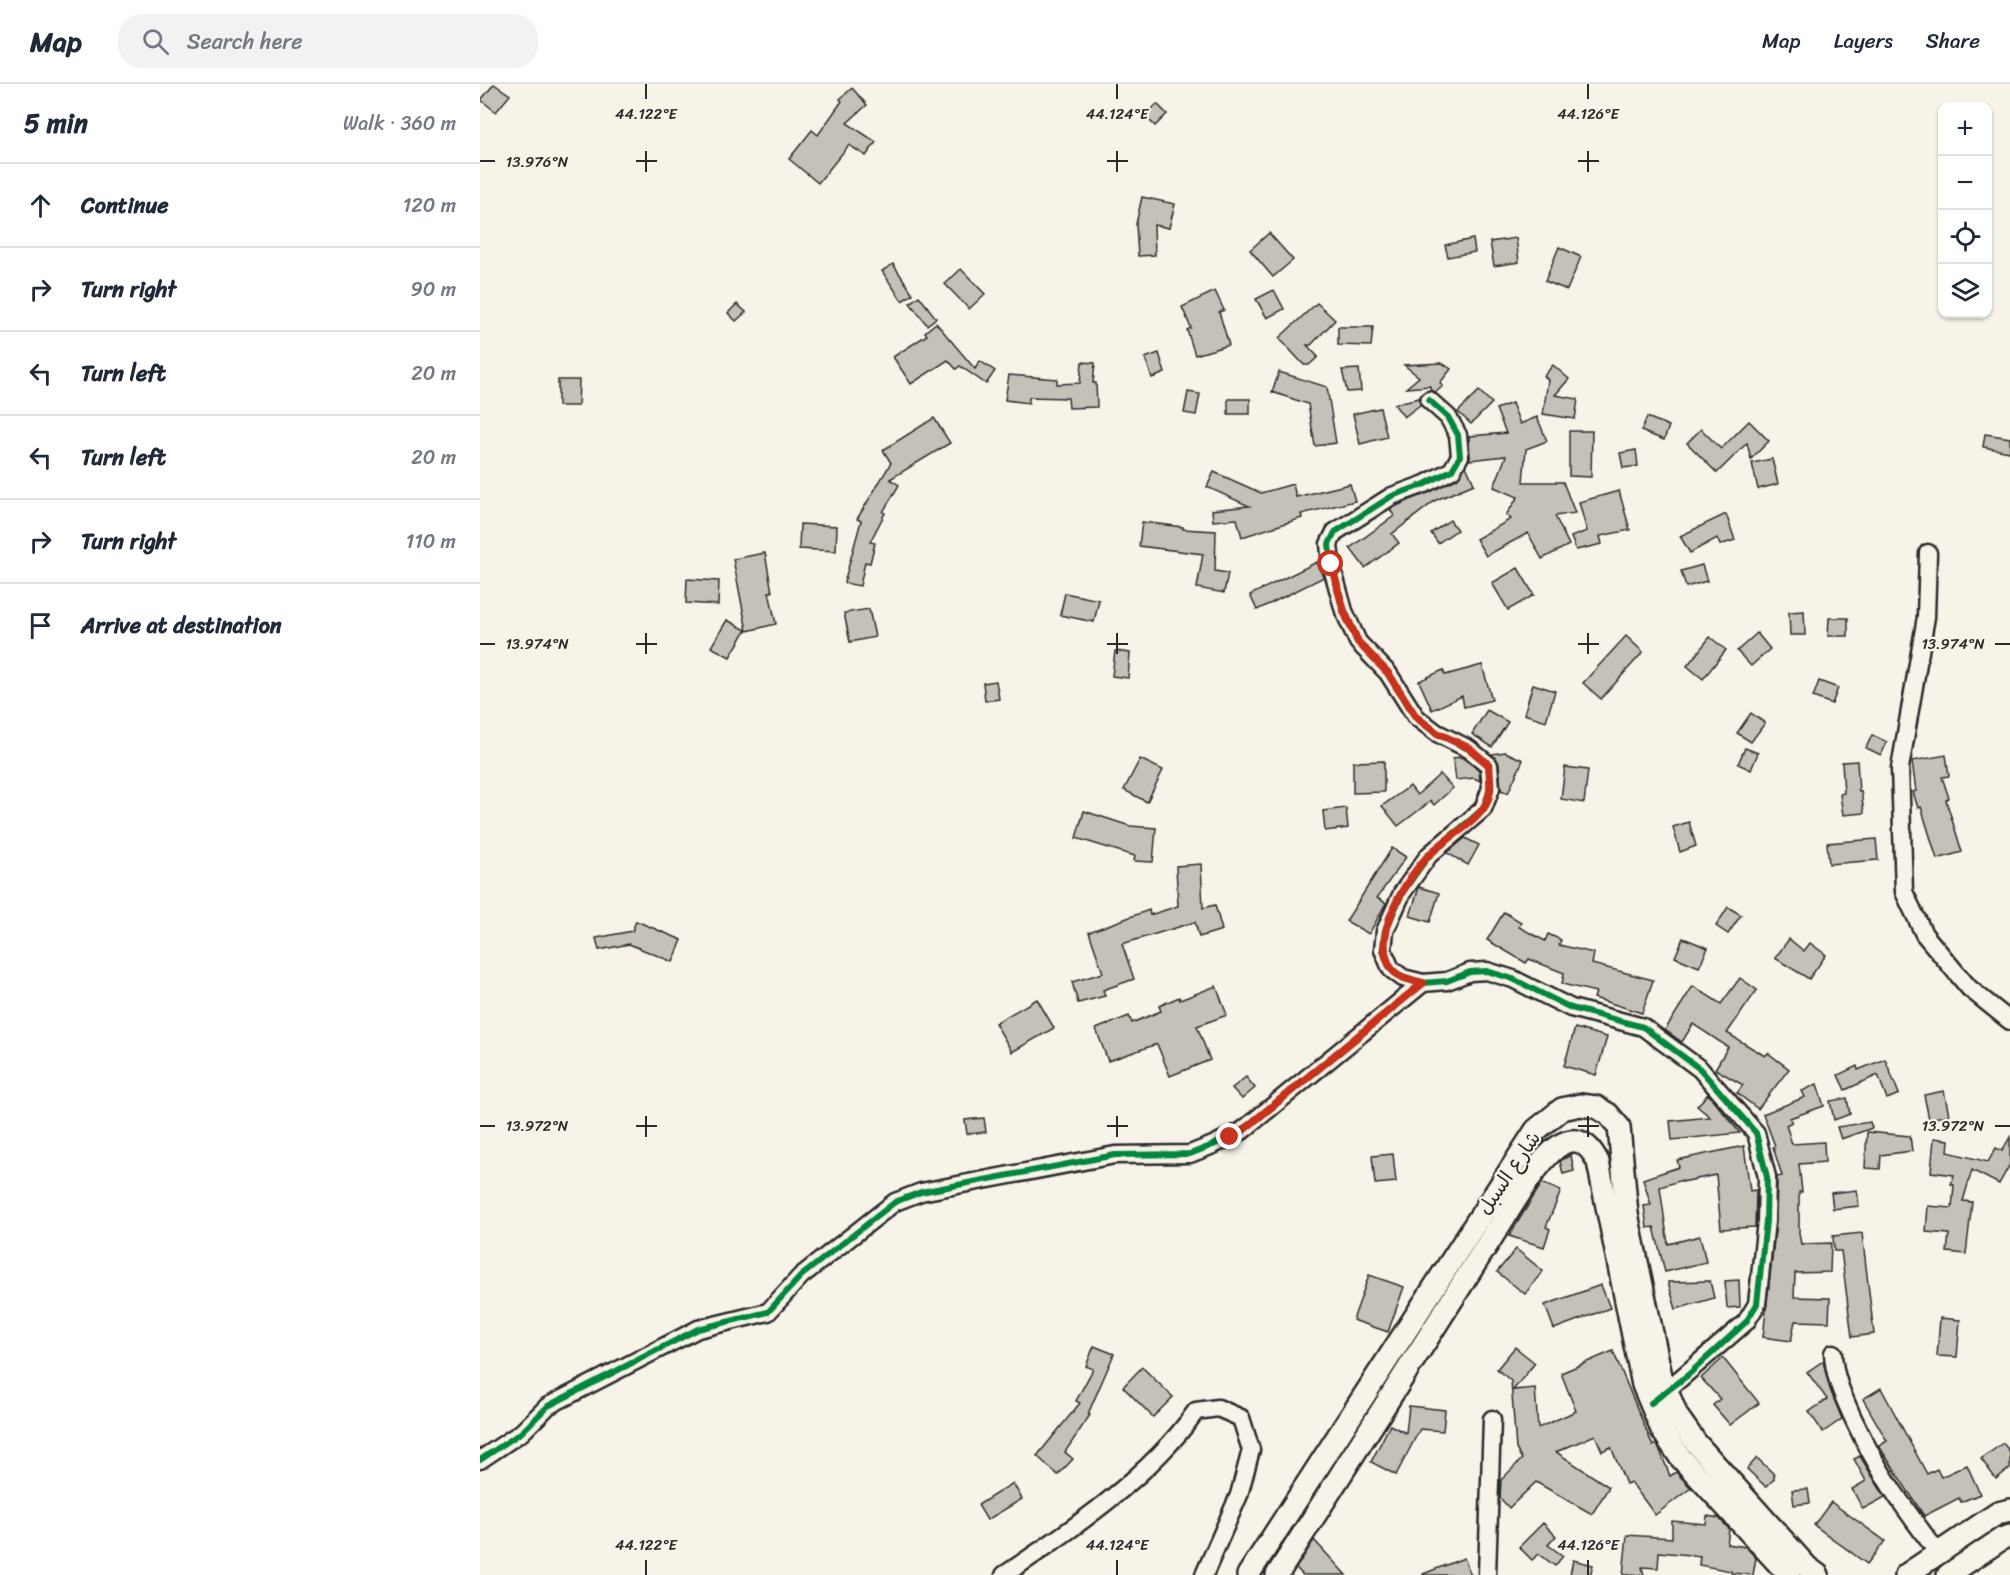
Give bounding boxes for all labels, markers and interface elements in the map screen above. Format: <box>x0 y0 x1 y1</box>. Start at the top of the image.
search box <box>118 14 538 68</box>
text: Map <box>30 17 82 66</box>
text: Search here <box>187 22 303 61</box>
text: Map <box>1762 22 1801 60</box>
text: Layers <box>1834 22 1893 60</box>
text: Share <box>1926 22 1980 60</box>
icon: search <box>139 25 172 58</box>
text: 5 min <box>24 100 88 146</box>
text: 44.122°E <box>615 101 679 127</box>
text: 44.124°E <box>1086 101 1150 127</box>
text: 44.126°E <box>1557 101 1620 127</box>
map controls <box>1938 102 1992 318</box>
button: + <box>1938 102 1992 156</box>
text: Walk · 360 m <box>343 106 456 141</box>
text: 13.976°N <box>506 149 569 175</box>
button: − <box>1938 156 1992 210</box>
text: Continue <box>81 186 169 225</box>
text: 120 m <box>403 188 456 223</box>
icon: ahead <box>24 189 57 222</box>
button: locate <box>1938 210 1992 264</box>
button: layers <box>1938 264 1992 318</box>
text: Turn right <box>81 270 176 309</box>
text: 90 m <box>411 272 456 307</box>
icon: right <box>24 273 57 306</box>
text: Turn left <box>81 354 166 393</box>
text: 20 m <box>411 356 456 391</box>
icon: left <box>24 357 57 390</box>
text: Turn left <box>81 438 166 477</box>
text: 20 m <box>411 440 456 475</box>
icon: left <box>24 441 57 474</box>
text: Turn right <box>81 522 176 561</box>
text: 110 m <box>406 524 456 559</box>
icon: right <box>24 525 57 558</box>
route start <box>1317 550 1343 576</box>
text: Arrive at destination <box>81 606 282 645</box>
icon: arrive <box>24 609 57 642</box>
text: 13.974°N <box>505 631 569 657</box>
text: 13.974°N <box>1921 631 1985 657</box>
text: 13.972°N <box>506 1113 569 1139</box>
text: 13.972°N <box>1922 1113 1985 1139</box>
route end <box>1216 1123 1242 1149</box>
street label: شارع السبل <box>1468 1124 1550 1222</box>
text: 44.122°E <box>615 1532 679 1558</box>
text: 44.124°E <box>1086 1532 1150 1558</box>
text: 44.126°E <box>1557 1532 1620 1558</box>

